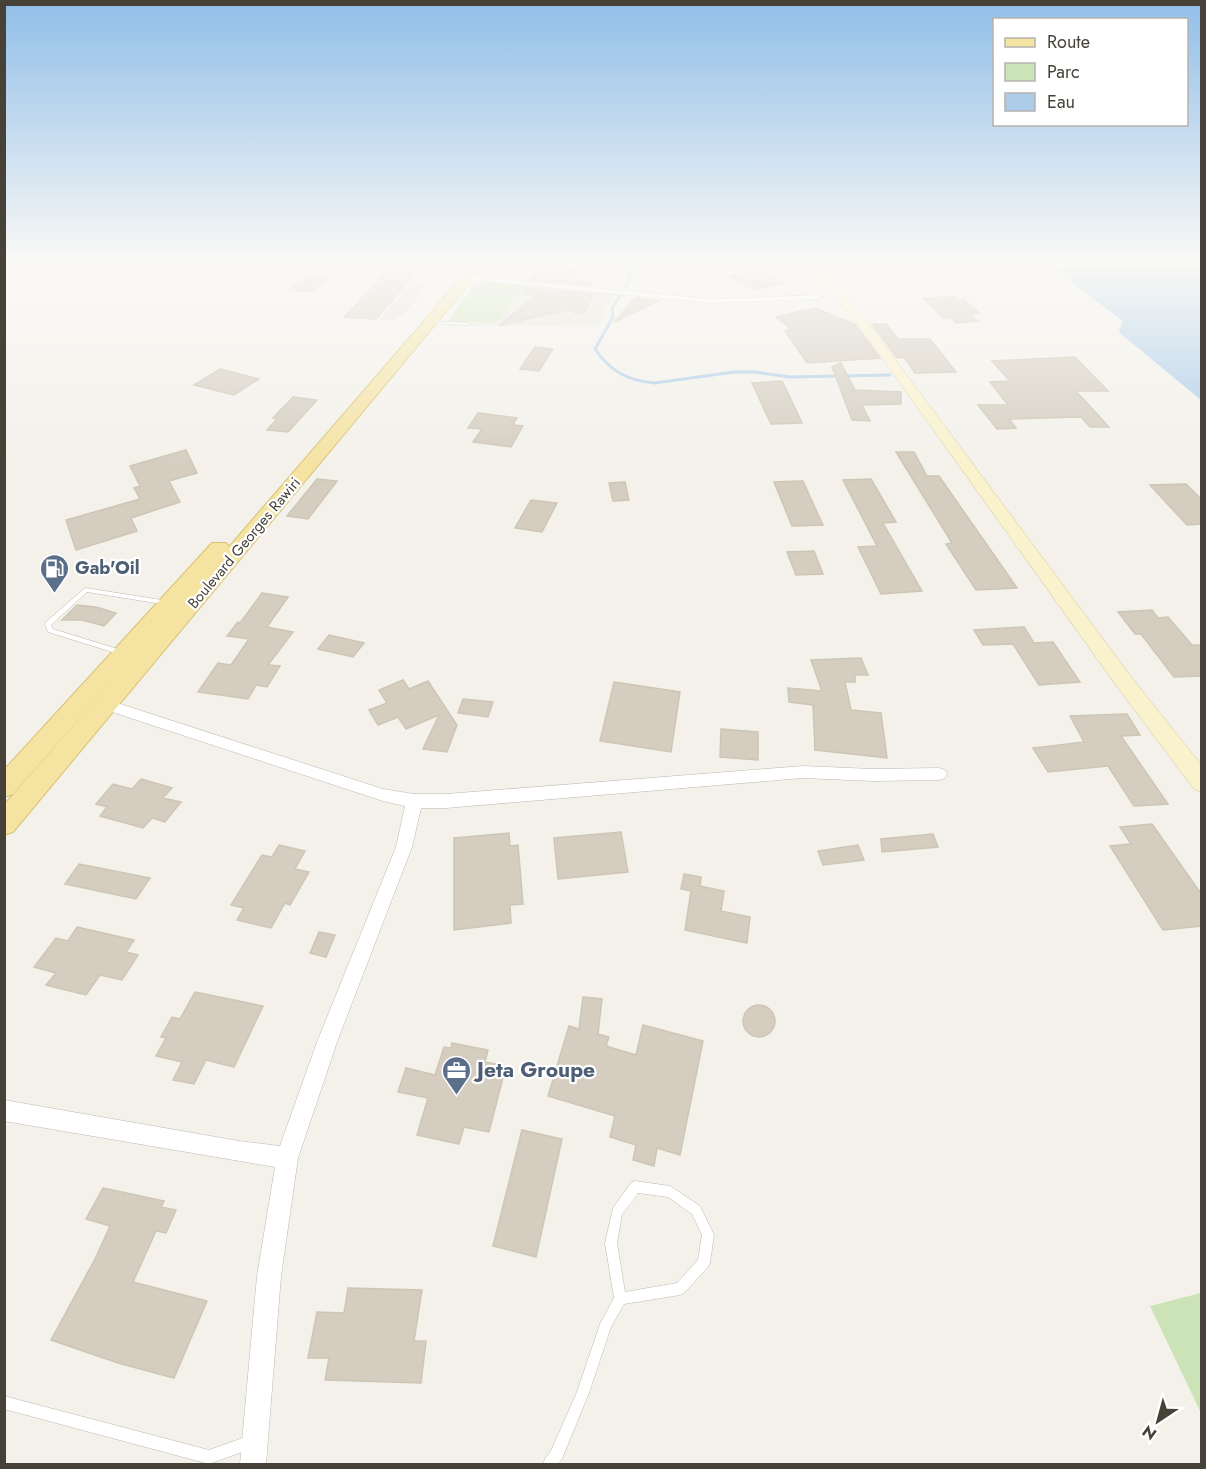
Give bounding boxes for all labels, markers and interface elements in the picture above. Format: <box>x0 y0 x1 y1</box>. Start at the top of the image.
legend <box>993 18 1188 126</box>
text: Route <box>1047 29 1090 55</box>
text: Parc <box>1047 59 1080 85</box>
text: Eau <box>1047 89 1075 115</box>
street label: Boulevard Georges Rawiri <box>182 473 306 613</box>
fuel station icon: Gab'Oil <box>38 552 70 594</box>
place label: Gab'Oil <box>75 555 140 581</box>
office icon: Jeta Groupe <box>440 1054 472 1096</box>
place label: Jeta Groupe <box>473 1055 595 1085</box>
north arrow <box>1128 1391 1188 1451</box>
text: N <box>1138 1420 1161 1446</box>

